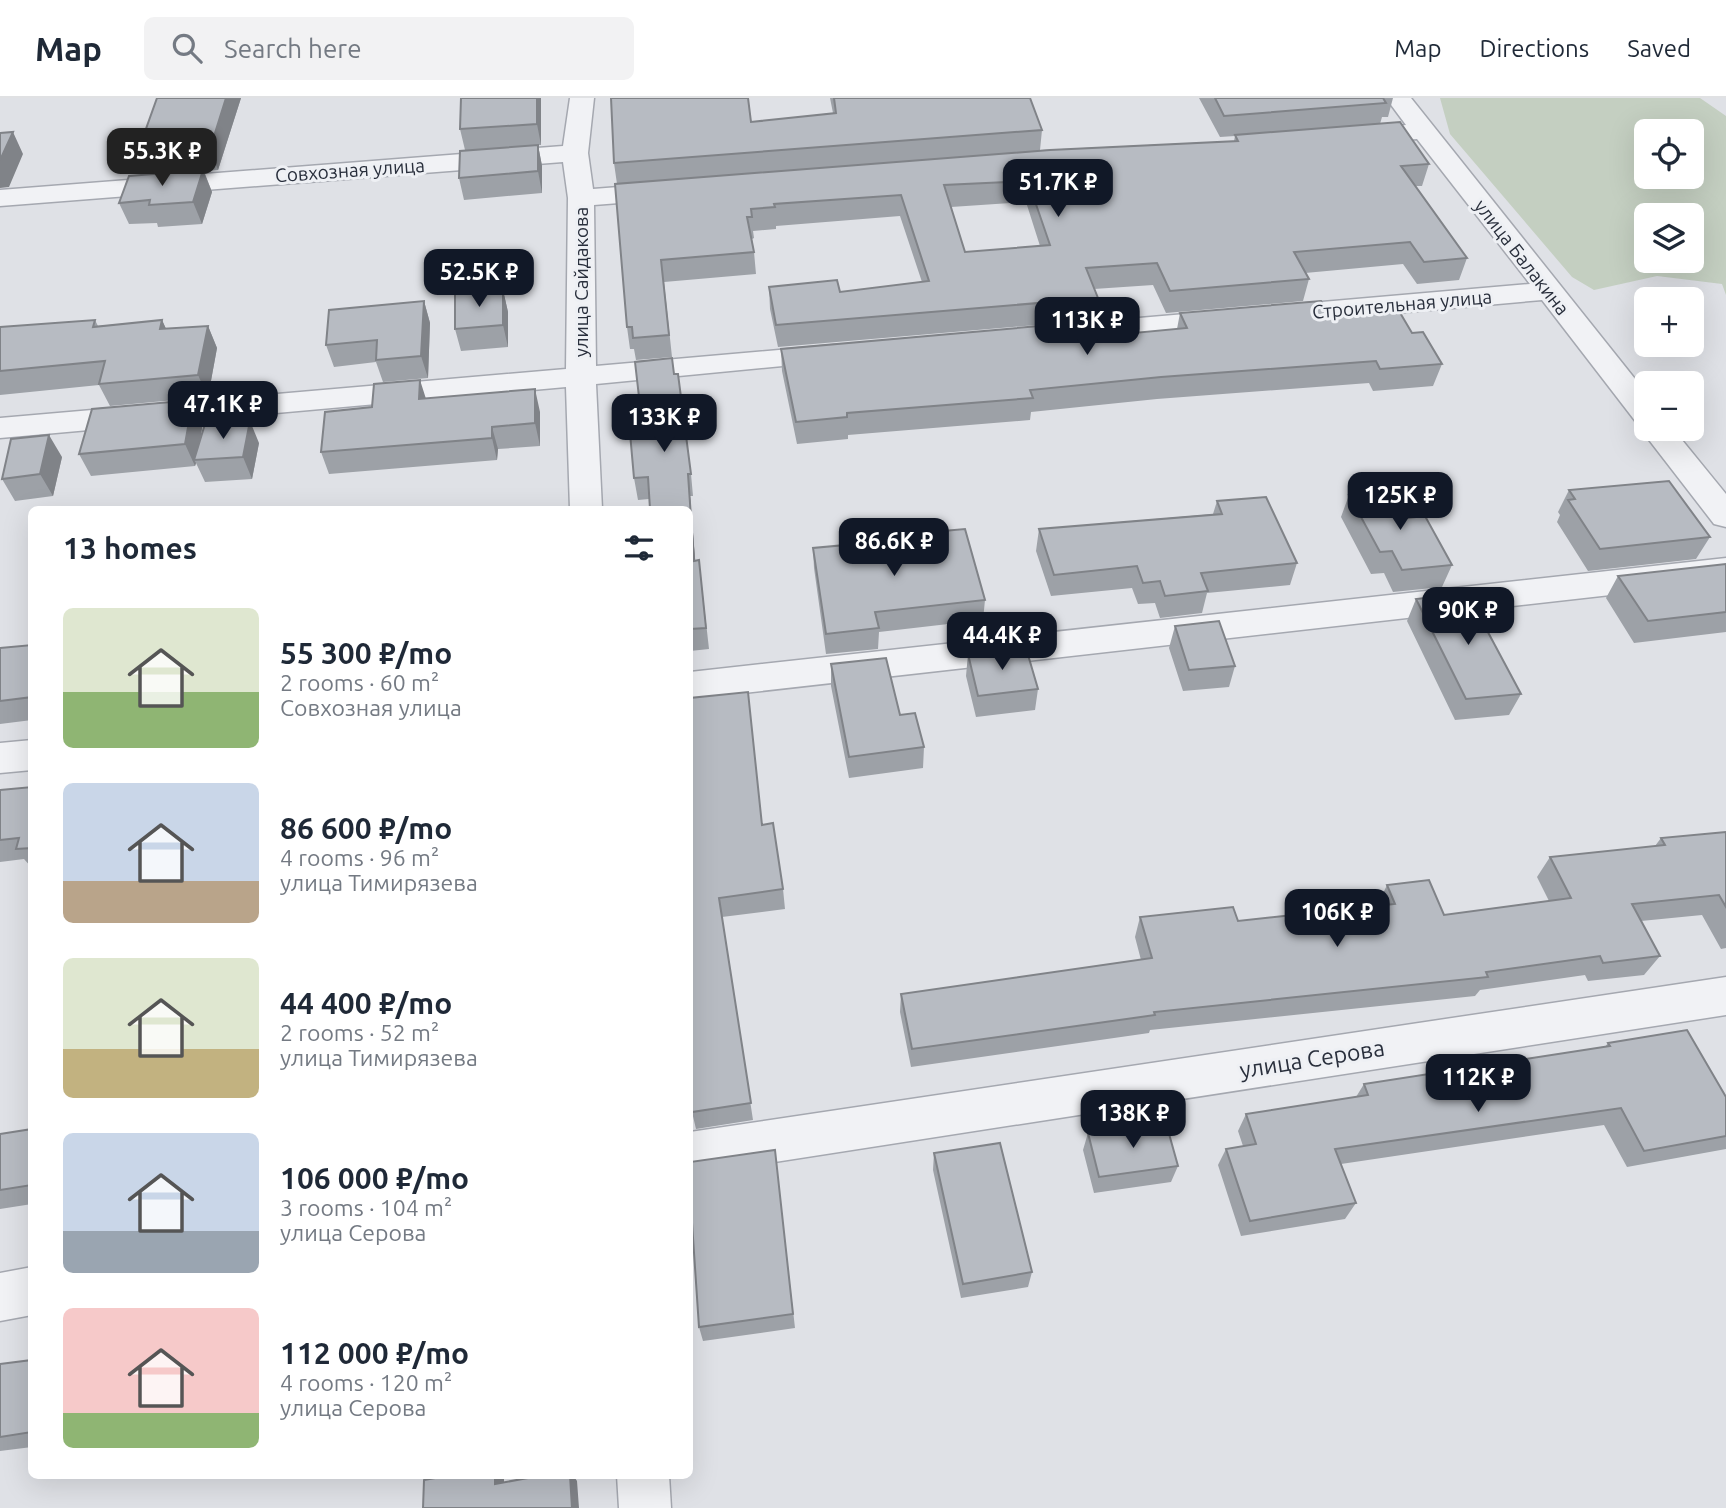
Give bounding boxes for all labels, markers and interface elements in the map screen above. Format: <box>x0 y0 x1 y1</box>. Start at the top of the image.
search box <box>144 17 634 80</box>
icon: search <box>168 29 206 67</box>
text: Map <box>35 30 102 67</box>
text: Search here <box>224 34 362 63</box>
text: Map <box>1394 35 1441 62</box>
text: Directions <box>1479 35 1589 62</box>
text: Saved <box>1627 35 1691 62</box>
map controls <box>1634 119 1704 441</box>
button: locate <box>1634 119 1704 189</box>
pin: 55.3K ₽ <box>97 129 227 188</box>
text: 55.3K ₽ <box>123 138 201 163</box>
street label: Совхозная улица <box>274 154 426 186</box>
pin: 51.7K ₽ <box>993 159 1123 219</box>
text: 51.7K ₽ <box>1019 169 1097 194</box>
street label: улица Балакина <box>1470 195 1574 319</box>
button: layers <box>1634 203 1704 273</box>
street label: улица Сайдакова <box>570 207 592 357</box>
pin: 52.5K ₽ <box>414 250 544 309</box>
text: 52.5K ₽ <box>440 259 518 284</box>
street label: Строительная улица <box>1311 285 1493 323</box>
button: + <box>1634 287 1704 357</box>
pin: 113K ₽ <box>1030 298 1144 357</box>
text: 113K ₽ <box>1051 307 1123 332</box>
button: − <box>1634 371 1704 441</box>
pin: 47.1K ₽ <box>158 382 288 441</box>
text: 47.1K ₽ <box>184 391 262 416</box>
pin: 133K ₽ <box>607 394 721 454</box>
text: 133K ₽ <box>628 404 700 429</box>
pin: 125K ₽ <box>1343 472 1457 532</box>
text: 125K ₽ <box>1364 482 1436 507</box>
pin: 86.6K ₽ <box>829 518 959 578</box>
text: 86.6K ₽ <box>855 528 933 553</box>
icon: filters <box>620 529 658 567</box>
text: 13 homes <box>63 531 197 565</box>
pin: 90K ₽ <box>1419 588 1517 647</box>
text: 90K ₽ <box>1438 597 1498 622</box>
pin: 44.4K ₽ <box>937 612 1067 672</box>
text: 44.4K ₽ <box>963 622 1041 647</box>
icon: home <box>119 636 203 720</box>
text: 55 300 ₽/mo <box>280 636 452 670</box>
text: 2 rooms · 60 m² <box>280 670 439 695</box>
text: Совхозная улица <box>280 695 462 720</box>
icon: home <box>119 811 203 895</box>
text: 86 600 ₽/mo <box>280 811 452 845</box>
text: 4 rooms · 96 m² <box>280 845 439 870</box>
text: улица Тимирязева <box>280 870 478 895</box>
pin: 106K ₽ <box>1280 890 1394 949</box>
text: 106K ₽ <box>1301 899 1373 924</box>
icon: home <box>119 986 203 1070</box>
text: 44 400 ₽/mo <box>280 986 452 1020</box>
text: 2 rooms · 52 m² <box>280 1020 439 1045</box>
street label: улица Серова <box>1238 1035 1386 1082</box>
text: улица Тимирязева <box>280 1045 478 1070</box>
pin: 112K ₽ <box>1421 1054 1535 1114</box>
text: 112K ₽ <box>1442 1064 1514 1089</box>
pin: 138K ₽ <box>1076 1090 1190 1150</box>
text: 138K ₽ <box>1097 1100 1169 1125</box>
icon: home <box>119 1161 203 1245</box>
text: 106 000 ₽/mo <box>280 1161 469 1195</box>
text: 3 rooms · 104 m² <box>280 1195 452 1220</box>
text: улица Серова <box>280 1220 426 1245</box>
icon: home <box>119 1336 203 1420</box>
text: 112 000 ₽/mo <box>280 1336 469 1370</box>
text: 4 rooms · 120 m² <box>280 1370 452 1395</box>
text: улица Серова <box>280 1395 426 1420</box>

